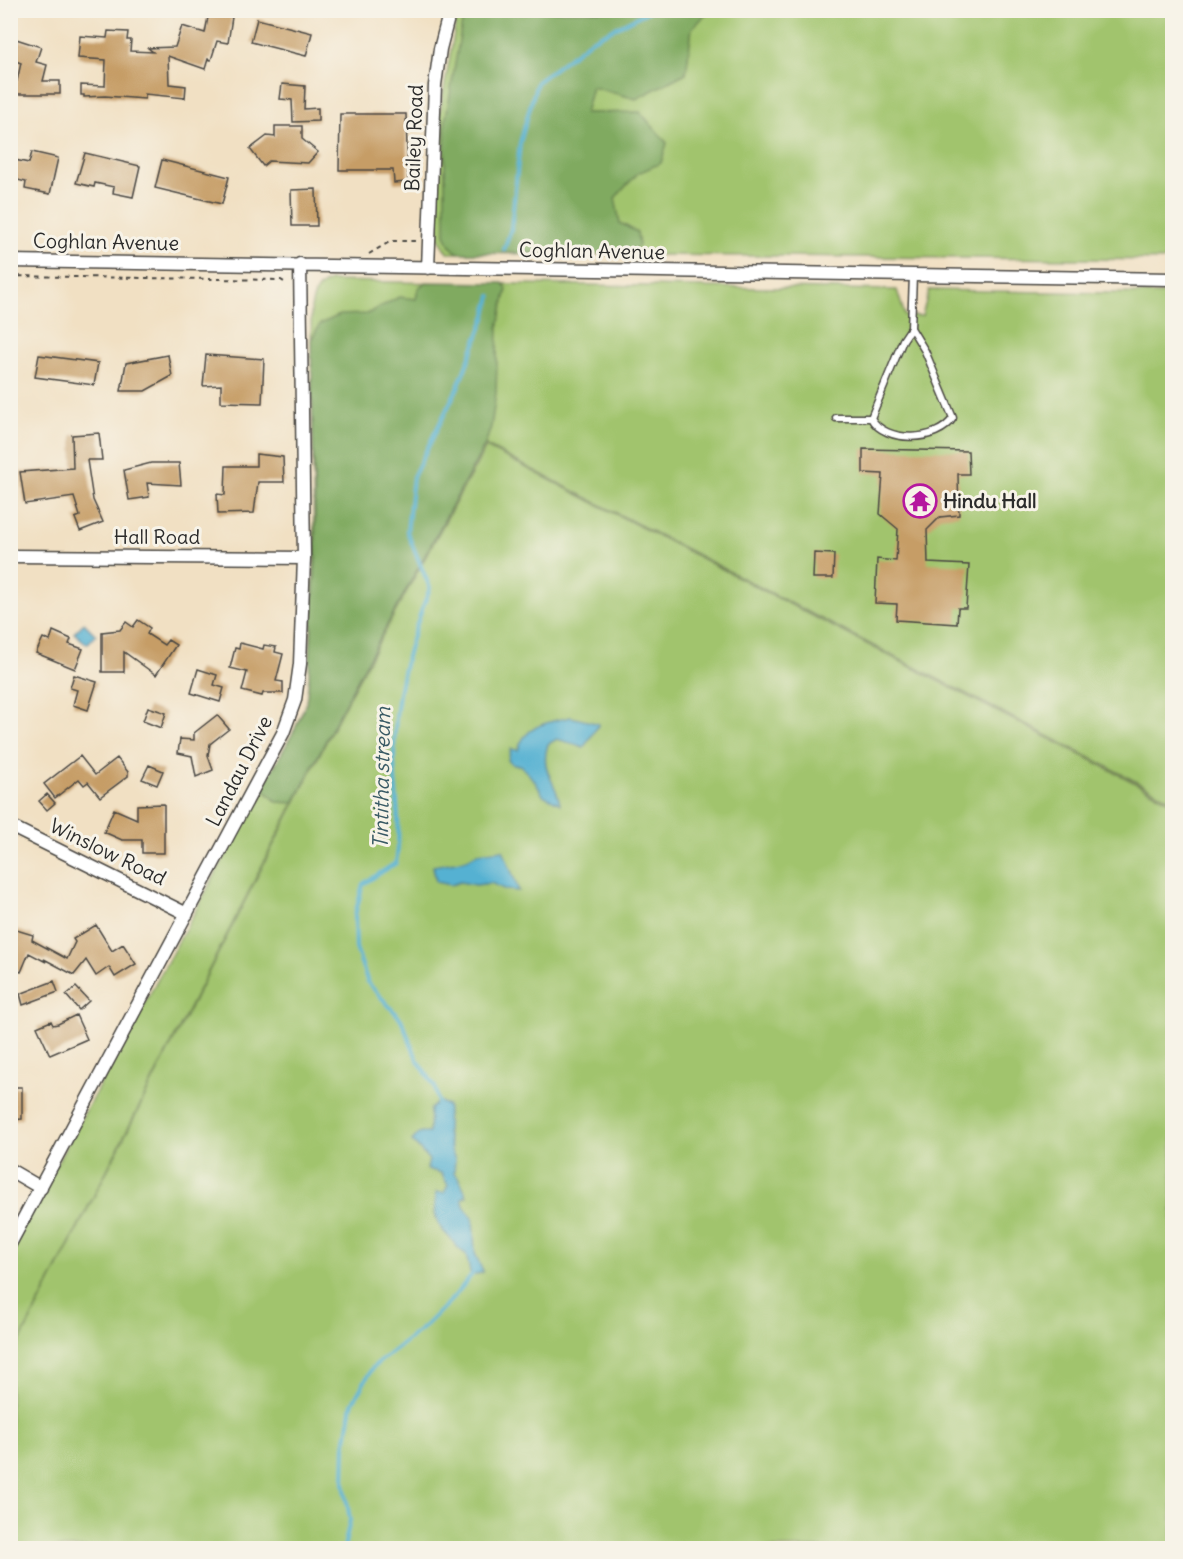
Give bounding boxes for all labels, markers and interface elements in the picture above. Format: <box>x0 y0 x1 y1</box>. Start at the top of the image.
street label: Bailey Road <box>399 84 428 192</box>
street label: Coghlan Avenue <box>33 228 179 255</box>
street label: Coghlan Avenue <box>519 237 665 264</box>
temple icon: Hindu Hall <box>902 483 938 519</box>
place label: Hindu Hall <box>943 488 1036 513</box>
street label: Hall Road <box>114 524 200 549</box>
water label: Tintitha stream <box>367 706 396 849</box>
street label: Landau Drive <box>200 711 277 830</box>
street label: Winslow Road <box>46 813 171 891</box>

